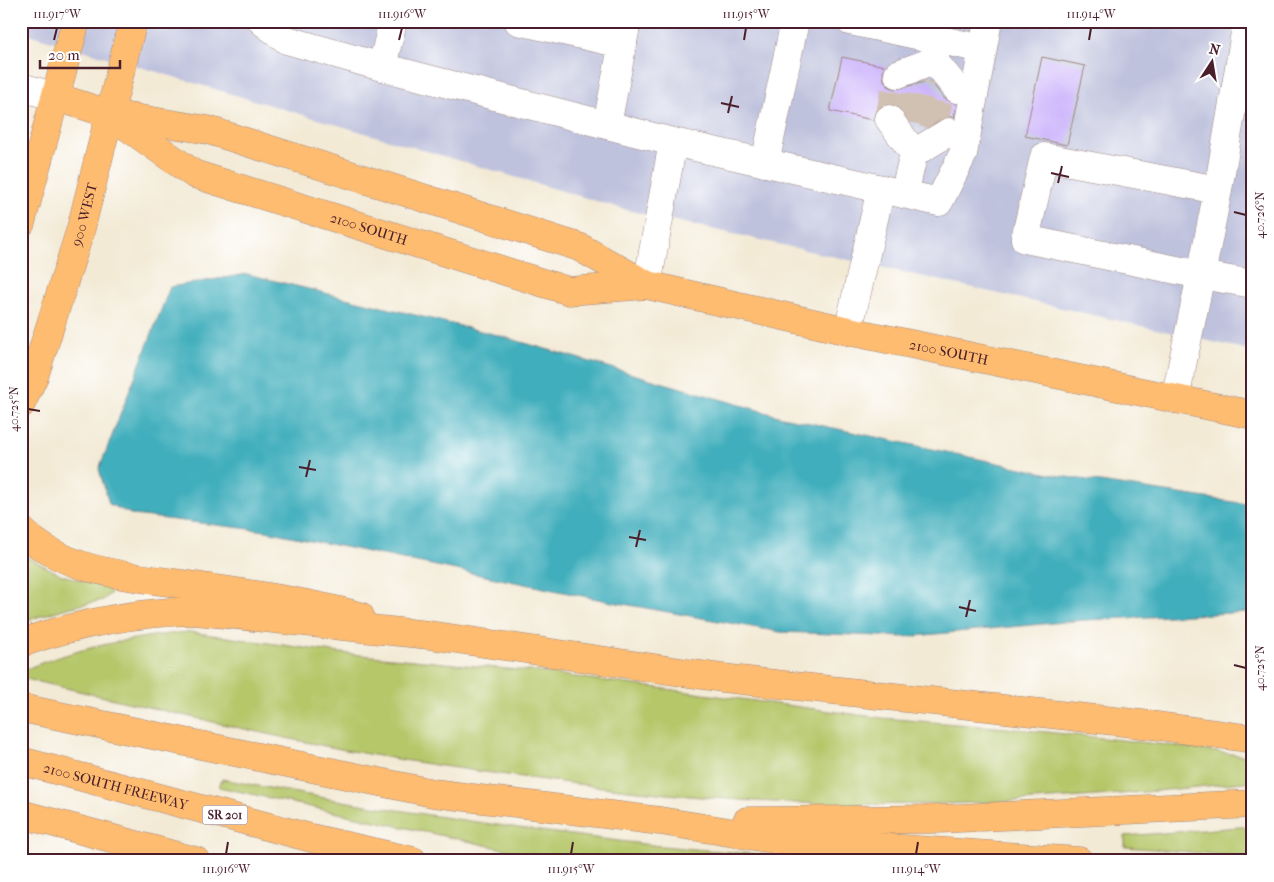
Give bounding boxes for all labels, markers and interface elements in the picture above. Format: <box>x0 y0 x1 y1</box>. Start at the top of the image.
text: 111.917°W <box>33 7 82 21</box>
text: 111.916°W <box>378 7 427 21</box>
text: 111.915°W <box>723 7 771 21</box>
text: 111.914°W <box>1067 7 1117 21</box>
scale bar <box>40 38 120 70</box>
north arrow <box>1186 38 1236 88</box>
text: N <box>1208 40 1222 59</box>
text: 20 m <box>48 46 80 64</box>
street label: 900 WEST <box>68 181 101 248</box>
text: 40.726°N <box>1253 191 1267 239</box>
street label: 2100 SOUTH <box>328 209 409 249</box>
street label: 2100 SOUTH <box>908 336 990 369</box>
text: 40.725°N <box>7 386 21 432</box>
text: 40.725°N <box>1253 645 1267 691</box>
street label: 2100 SOUTH FREEWAY <box>41 759 190 814</box>
road number: SR 201 <box>202 806 248 824</box>
text: 111.916°W <box>202 862 251 876</box>
text: 111.915°W <box>548 862 596 876</box>
text: 111.914°W <box>892 862 942 876</box>

